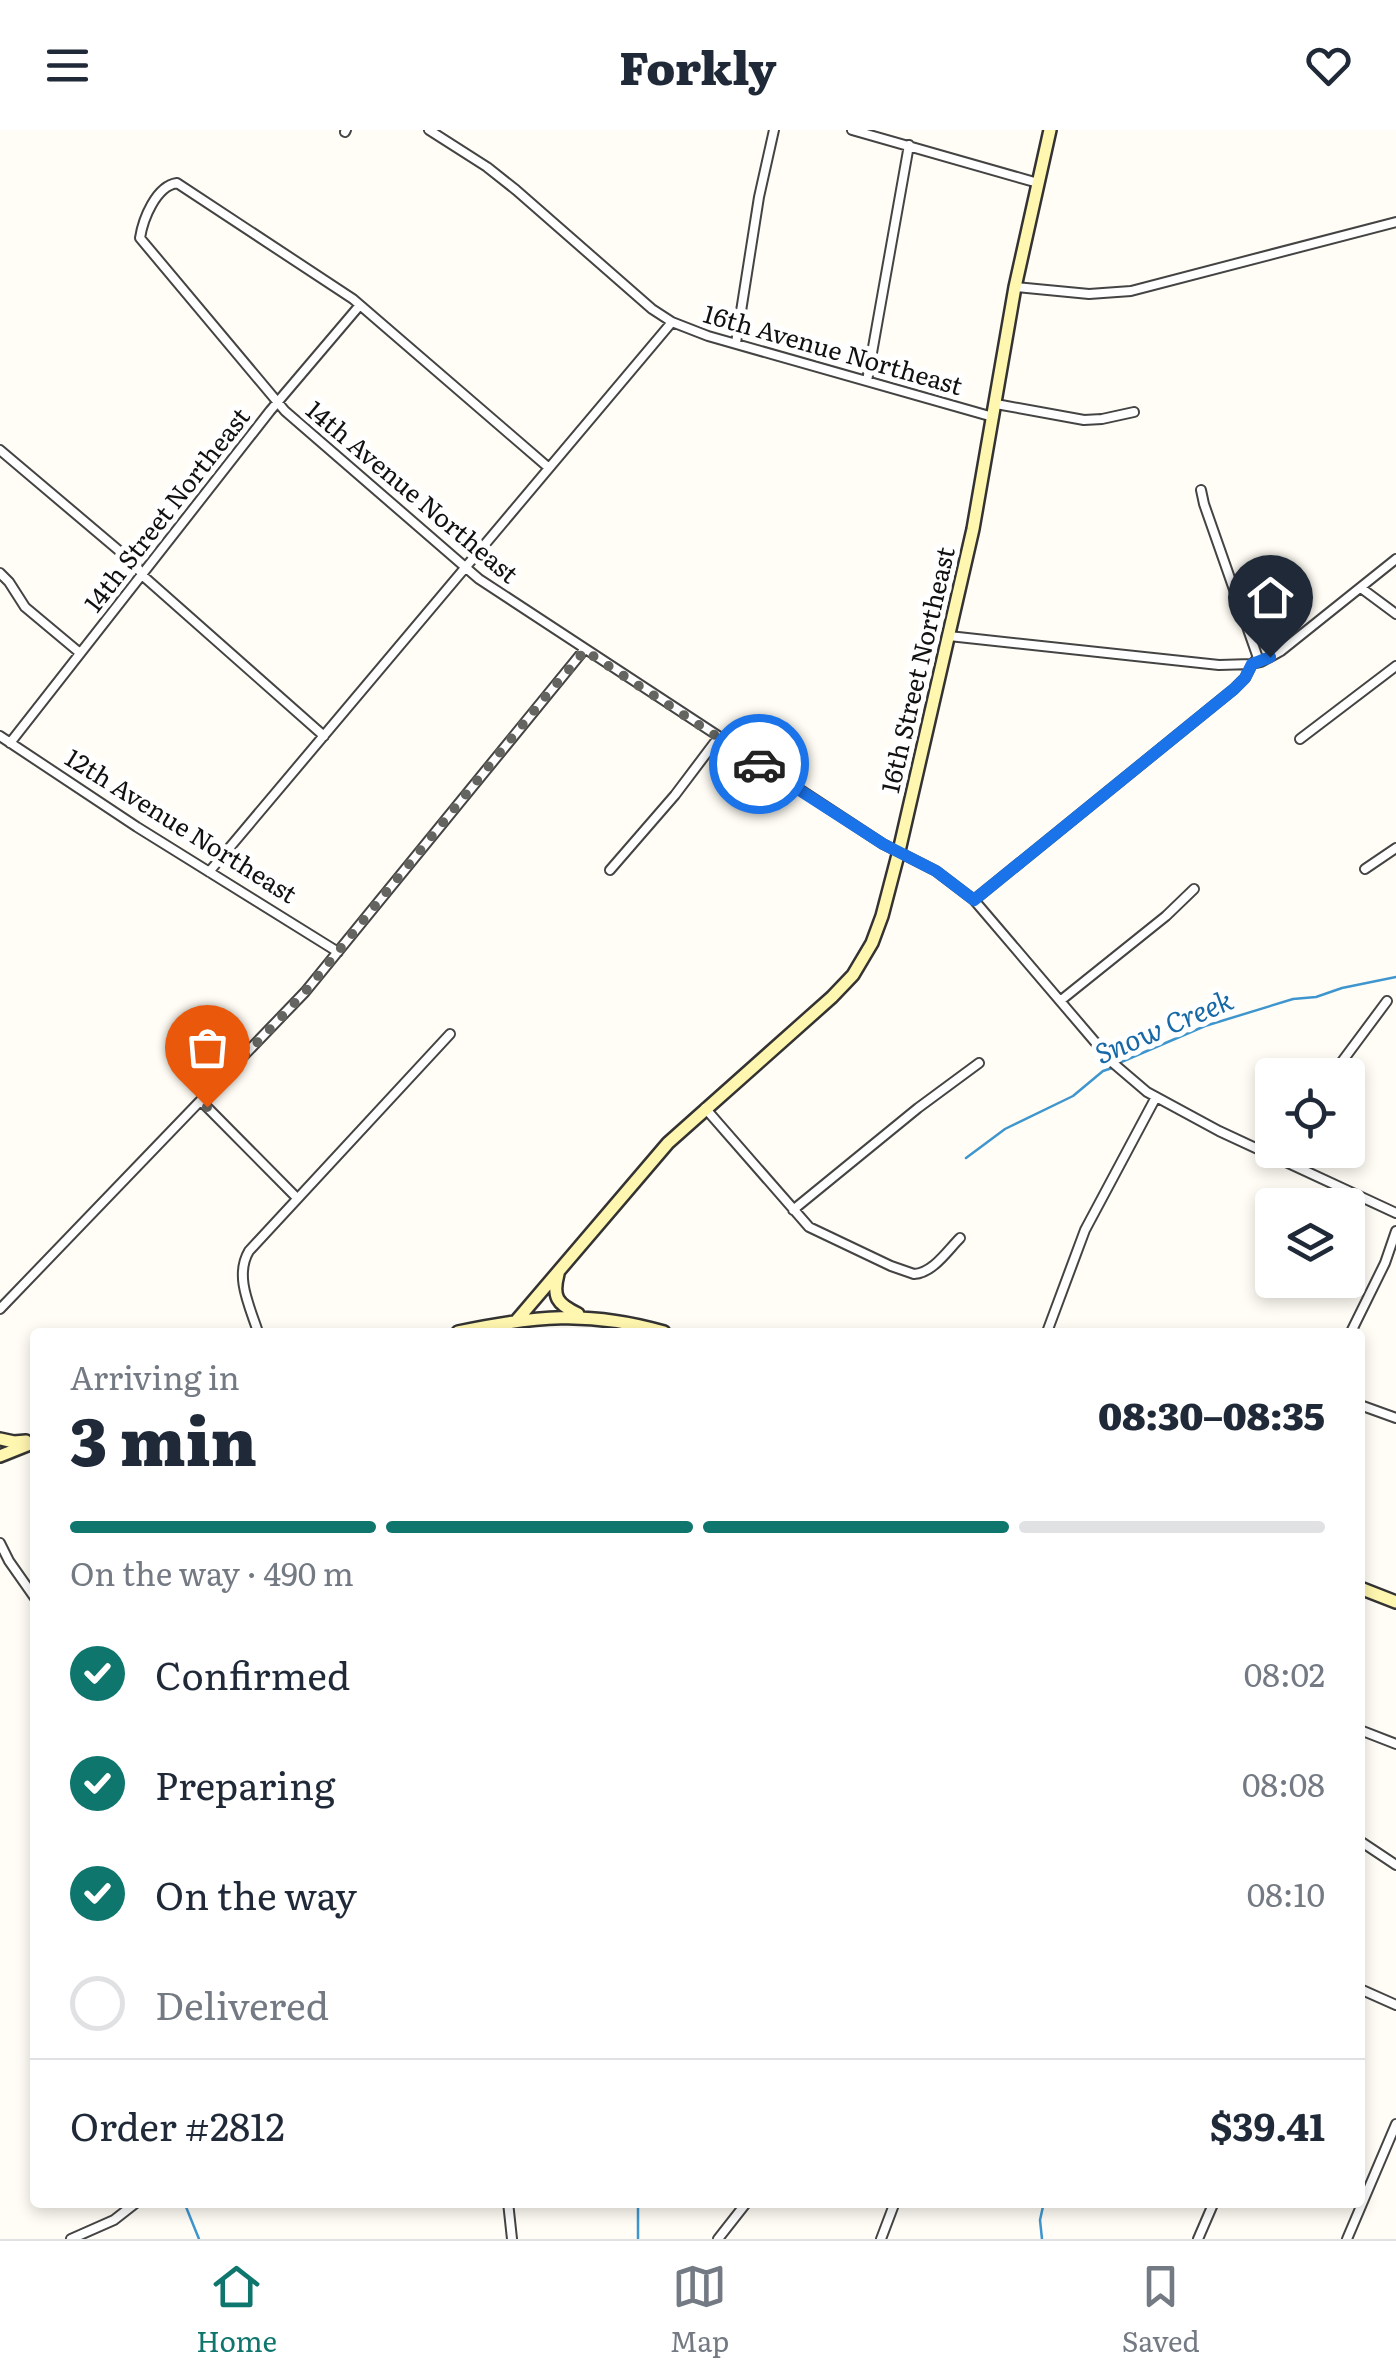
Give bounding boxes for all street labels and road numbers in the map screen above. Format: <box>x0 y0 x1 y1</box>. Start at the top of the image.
street label: 16th Avenue Northeast <box>700 294 967 403</box>
street label: 14th Avenue Northeast <box>299 391 527 591</box>
street label: 14th Street Northeast <box>74 399 258 619</box>
street label: 16th Street Northeast <box>870 543 963 796</box>
street label: 12th Avenue Northeast <box>59 738 305 911</box>

